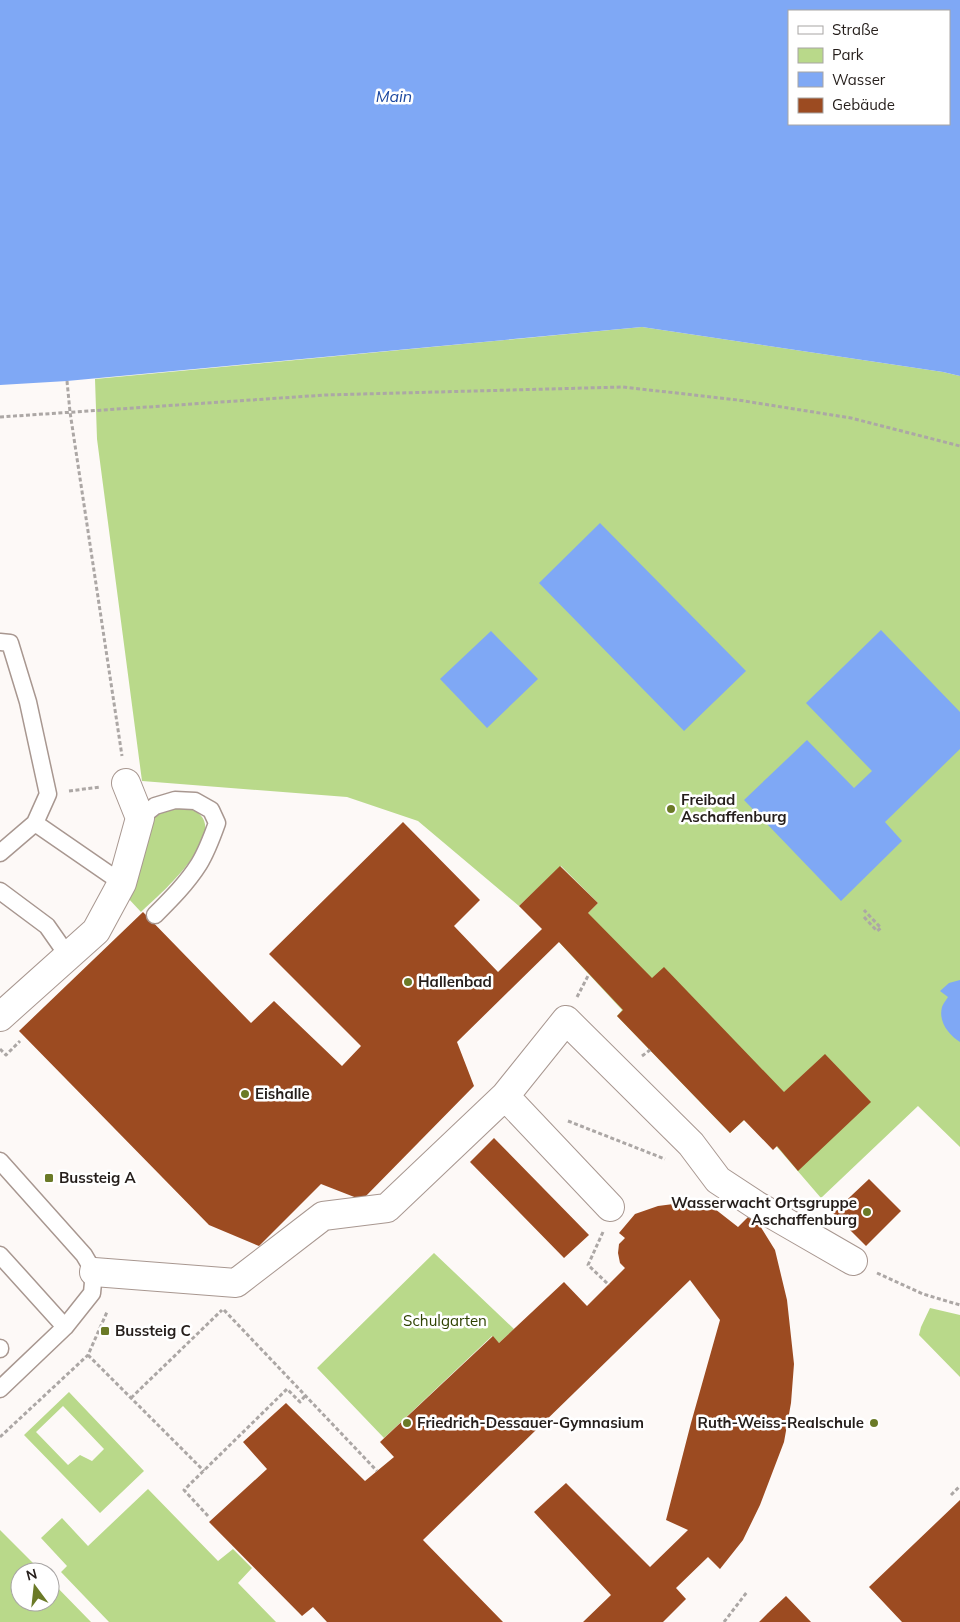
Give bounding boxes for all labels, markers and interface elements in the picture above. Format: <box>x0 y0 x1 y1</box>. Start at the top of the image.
legend <box>788 10 950 125</box>
text: Straße <box>832 20 879 39</box>
text: Park <box>832 45 864 64</box>
text: Wasser <box>832 70 886 89</box>
water label: Main <box>376 86 412 106</box>
text: Gebäude <box>832 95 895 114</box>
place label: Freibad Aschaffenburg <box>681 790 787 826</box>
marker: Freibad Aschaffenburg <box>665 803 677 815</box>
place label: Hallenbad <box>418 972 492 991</box>
marker: Hallenbad <box>402 976 414 988</box>
place label: Eishalle <box>255 1084 310 1103</box>
marker: Eishalle <box>239 1088 251 1100</box>
place label: Bussteig A <box>59 1168 136 1187</box>
marker: Bussteig A <box>43 1172 55 1184</box>
place label: Wasserwacht Ortsgruppe Aschaffenburg <box>671 1193 857 1229</box>
marker: Wasserwacht Ortsgruppe Aschaffenburg <box>861 1206 873 1218</box>
park label: Schulgarten <box>403 1311 487 1330</box>
place label: Bussteig C <box>115 1321 191 1340</box>
marker: Bussteig C <box>99 1325 111 1337</box>
place label: Friedrich-Dessauer-Gymnasium <box>417 1413 644 1432</box>
place label: Ruth-Weiss-Realschule <box>697 1413 864 1432</box>
marker: Friedrich-Dessauer-Gymnasium <box>401 1417 413 1429</box>
marker: Ruth-Weiss-Realschule <box>868 1417 880 1429</box>
north arrow <box>10 1562 60 1612</box>
text: N <box>24 1564 39 1585</box>

